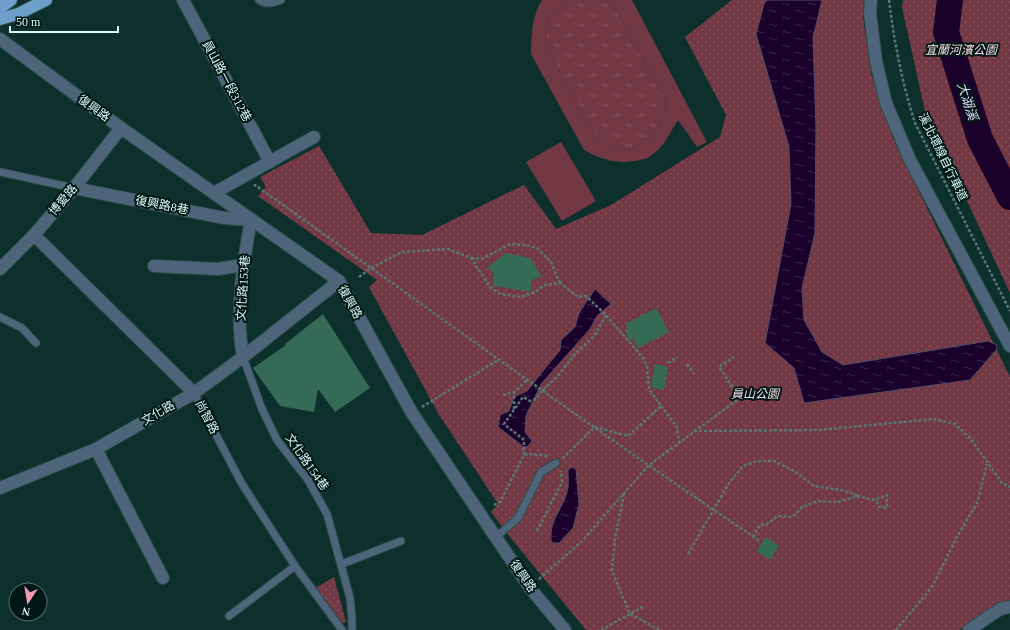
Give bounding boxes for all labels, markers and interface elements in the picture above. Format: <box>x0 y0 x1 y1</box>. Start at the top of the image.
scale bar <box>10 8 118 34</box>
text: 50 m <box>16 15 41 29</box>
street label: 員山路一段312巷 <box>200 38 254 124</box>
park label: 宜蘭河濱公園 <box>925 43 999 57</box>
water label: 大湖溪 <box>954 80 981 124</box>
street label: 復興路 <box>75 92 113 124</box>
street label: 溪北環線自行車道 <box>916 111 970 203</box>
street label: 博愛路 <box>46 182 80 218</box>
street label: 復興路8巷 <box>134 193 190 217</box>
street label: 文化路153巷 <box>234 255 252 321</box>
street label: 復興路 <box>335 283 365 321</box>
park label: 員山公園 <box>731 387 781 401</box>
street label: 文化路 <box>139 398 177 428</box>
street label: 尚智路 <box>192 398 222 436</box>
street label: 文化路154巷 <box>282 431 332 493</box>
street label: 復興路 <box>507 557 539 595</box>
north arrow <box>8 582 48 622</box>
text: N <box>21 605 31 618</box>

